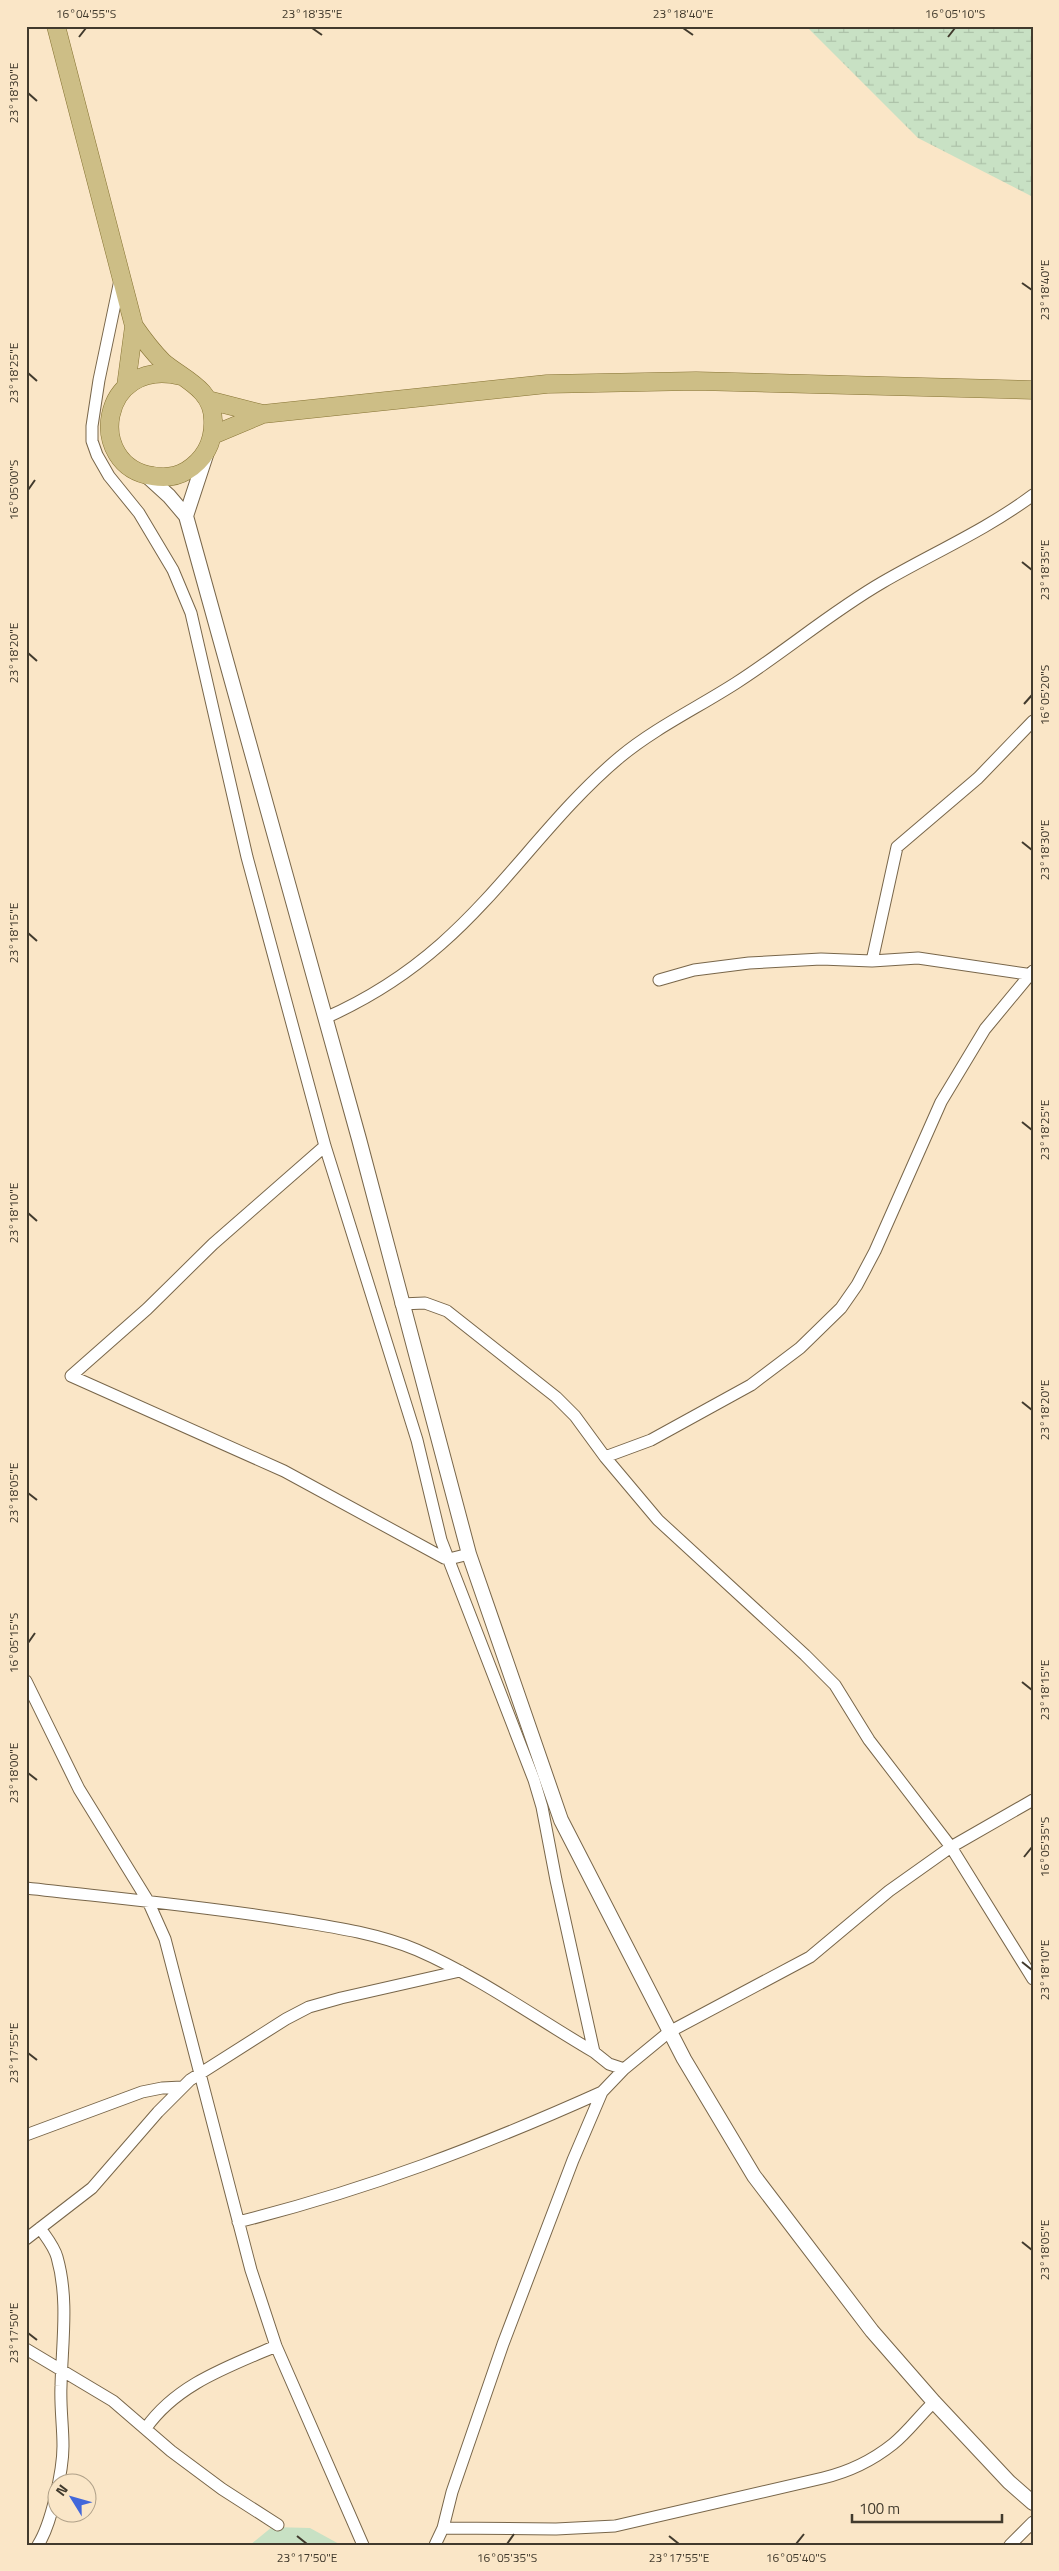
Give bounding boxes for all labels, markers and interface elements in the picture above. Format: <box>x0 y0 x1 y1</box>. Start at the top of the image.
text: 16°04'55"S <box>56 4 116 23</box>
text: 23°18'35"E <box>282 4 343 23</box>
text: 23°18'40"E <box>653 4 714 23</box>
text: 16°05'10"S <box>925 4 985 23</box>
text: 23°18'30"E <box>4 62 23 123</box>
text: 23°18'40"E <box>1035 259 1054 320</box>
text: 23°18'25"E <box>4 342 23 403</box>
text: 16°05'00"S <box>4 460 23 520</box>
text: 23°18'35"E <box>1035 539 1054 600</box>
text: 23°18'20"E <box>4 622 23 683</box>
text: 16°05'20"S <box>1035 665 1054 725</box>
text: 23°18'30"E <box>1035 819 1054 880</box>
text: 23°18'15"E <box>4 902 23 963</box>
text: 23°18'25"E <box>1035 1099 1054 1160</box>
text: 23°18'10"E <box>4 1182 23 1243</box>
text: 23°18'20"E <box>1035 1379 1054 1440</box>
text: 23°18'05"E <box>4 1462 23 1523</box>
text: 16°05'15"S <box>4 1613 23 1673</box>
text: 23°18'15"E <box>1035 1659 1054 1720</box>
text: 23°18'00"E <box>4 1742 23 1803</box>
text: 16°05'35"S <box>1035 1817 1054 1877</box>
text: 23°18'10"E <box>1035 1939 1054 2000</box>
text: 23°17'55"E <box>4 2022 23 2083</box>
text: 23°18'05"E <box>1035 2219 1054 2280</box>
text: 23°17'50"E <box>4 2302 23 2363</box>
north arrow <box>48 2474 98 2524</box>
text: N <box>50 2480 73 2500</box>
scale bar <box>852 2491 1002 2523</box>
text: 100 m <box>859 2497 900 2520</box>
text: 23°17'50"E <box>277 2548 338 2567</box>
text: 16°05'35"S <box>477 2548 537 2567</box>
text: 23°17'55"E <box>649 2548 710 2567</box>
text: 16°05'40"S <box>766 2548 826 2567</box>

